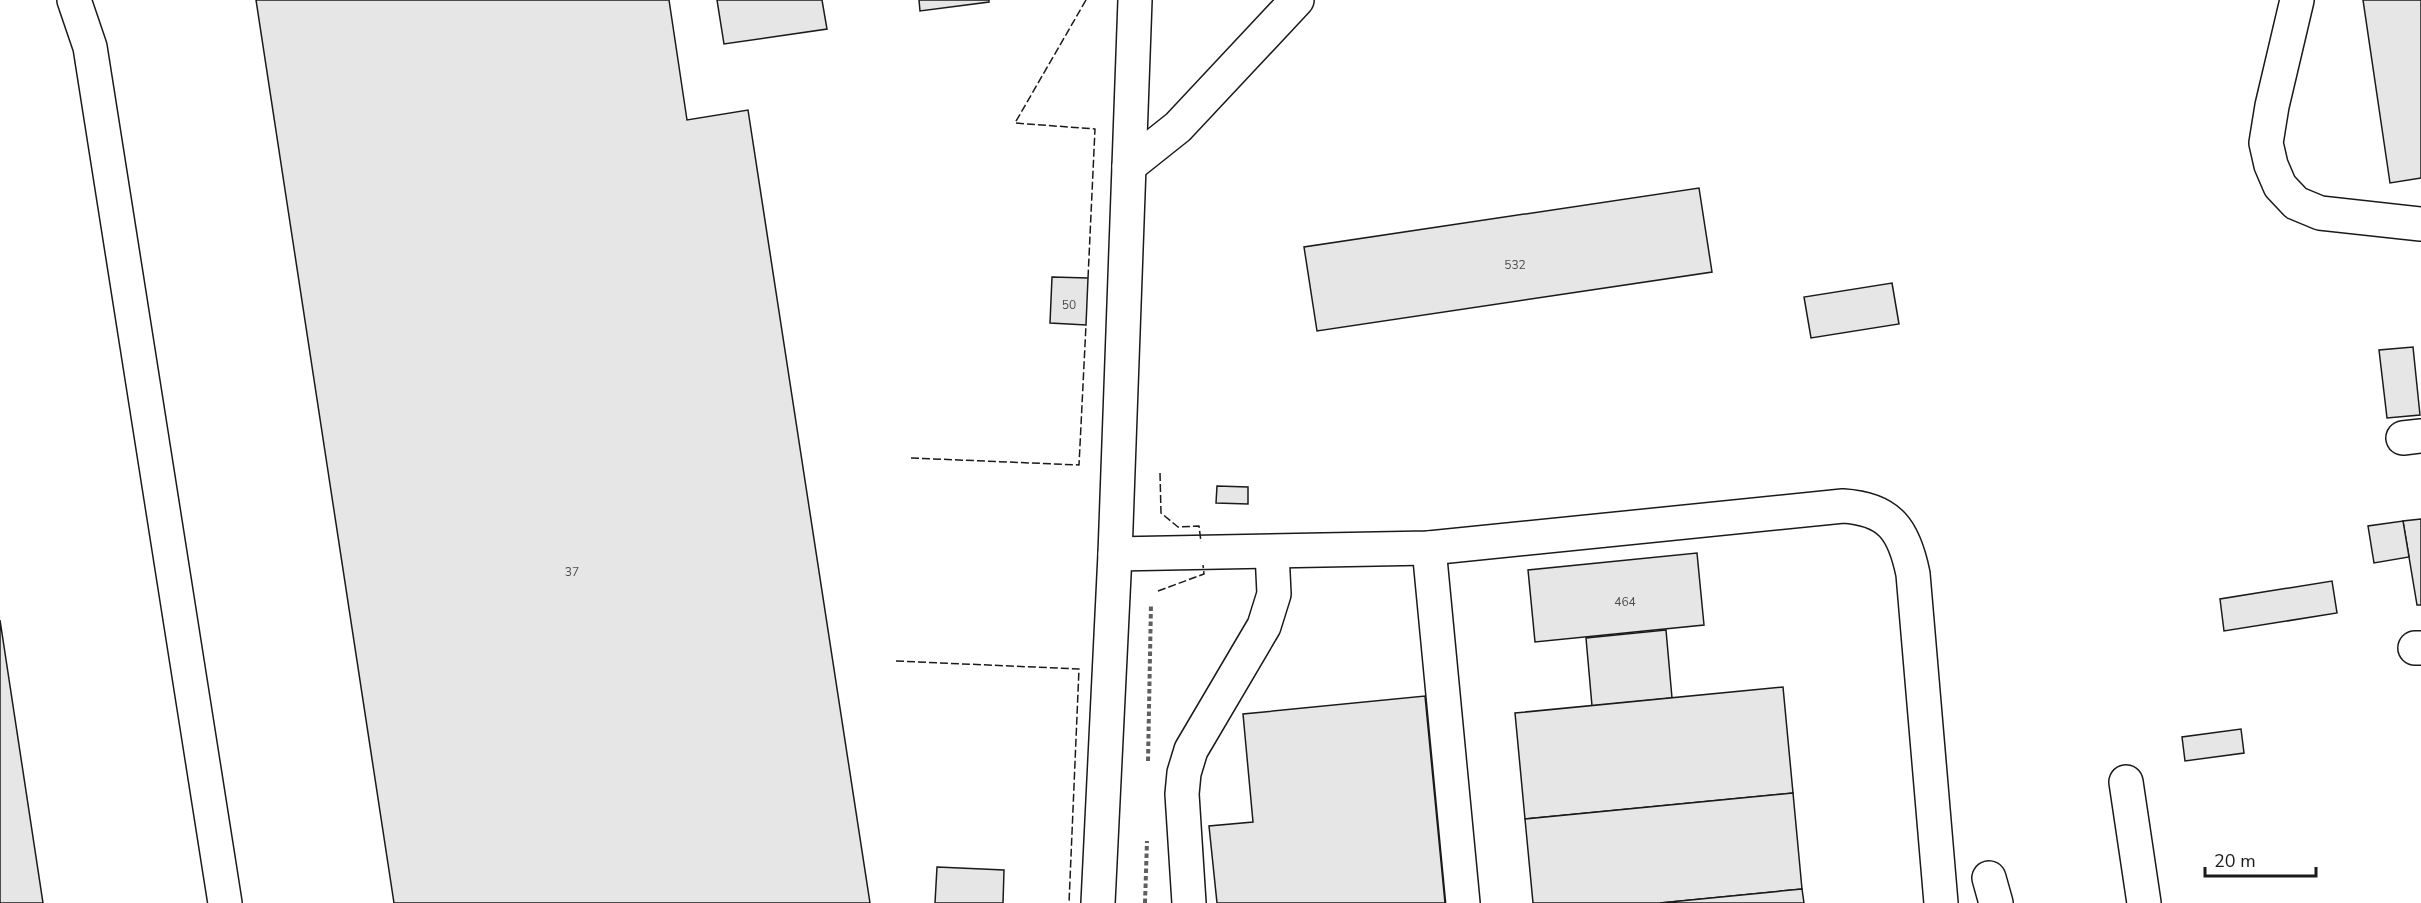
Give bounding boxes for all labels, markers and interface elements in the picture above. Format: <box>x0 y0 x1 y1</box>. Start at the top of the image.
house number: 532 <box>1504 257 1526 273</box>
house number: 50 <box>1062 297 1076 313</box>
house number: 37 <box>565 564 579 580</box>
house number: 464 <box>1614 594 1636 610</box>
scale bar <box>2205 840 2316 878</box>
text: 20 m <box>2214 849 2256 873</box>

